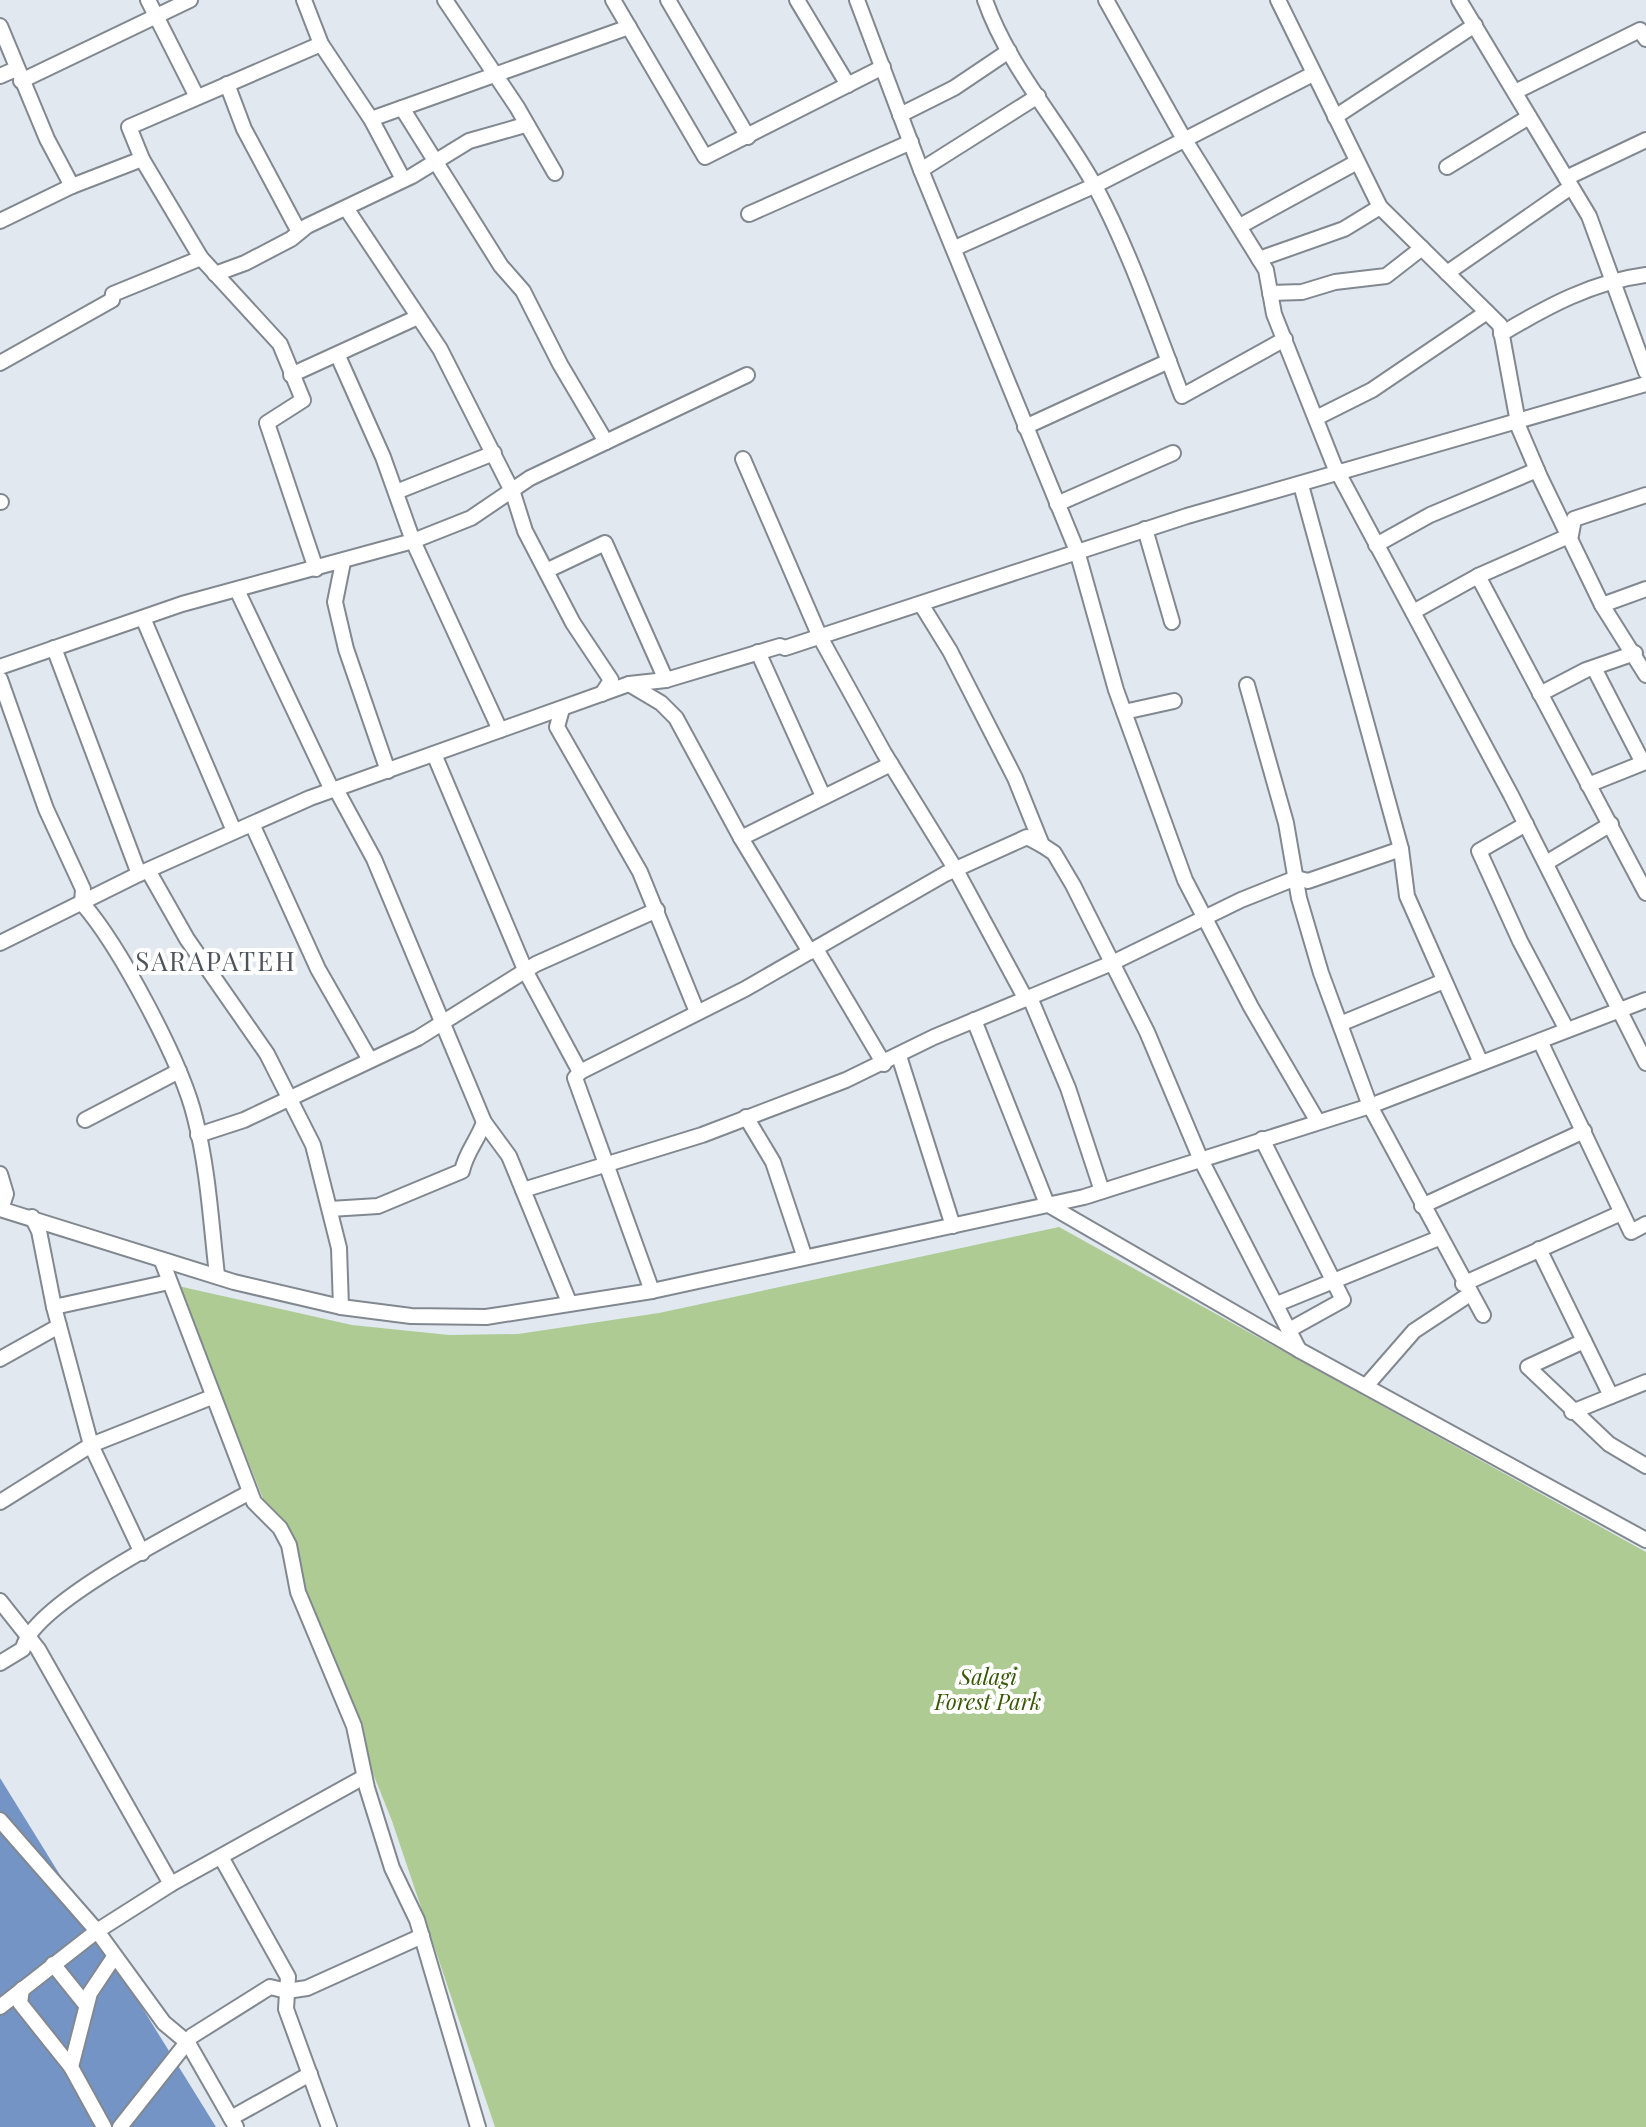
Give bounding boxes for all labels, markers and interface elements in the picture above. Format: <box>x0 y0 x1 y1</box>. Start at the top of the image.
district label: SARAPATEH <box>135 943 297 978</box>
park label: Salagi Forest Park <box>934 1661 1041 1716</box>

